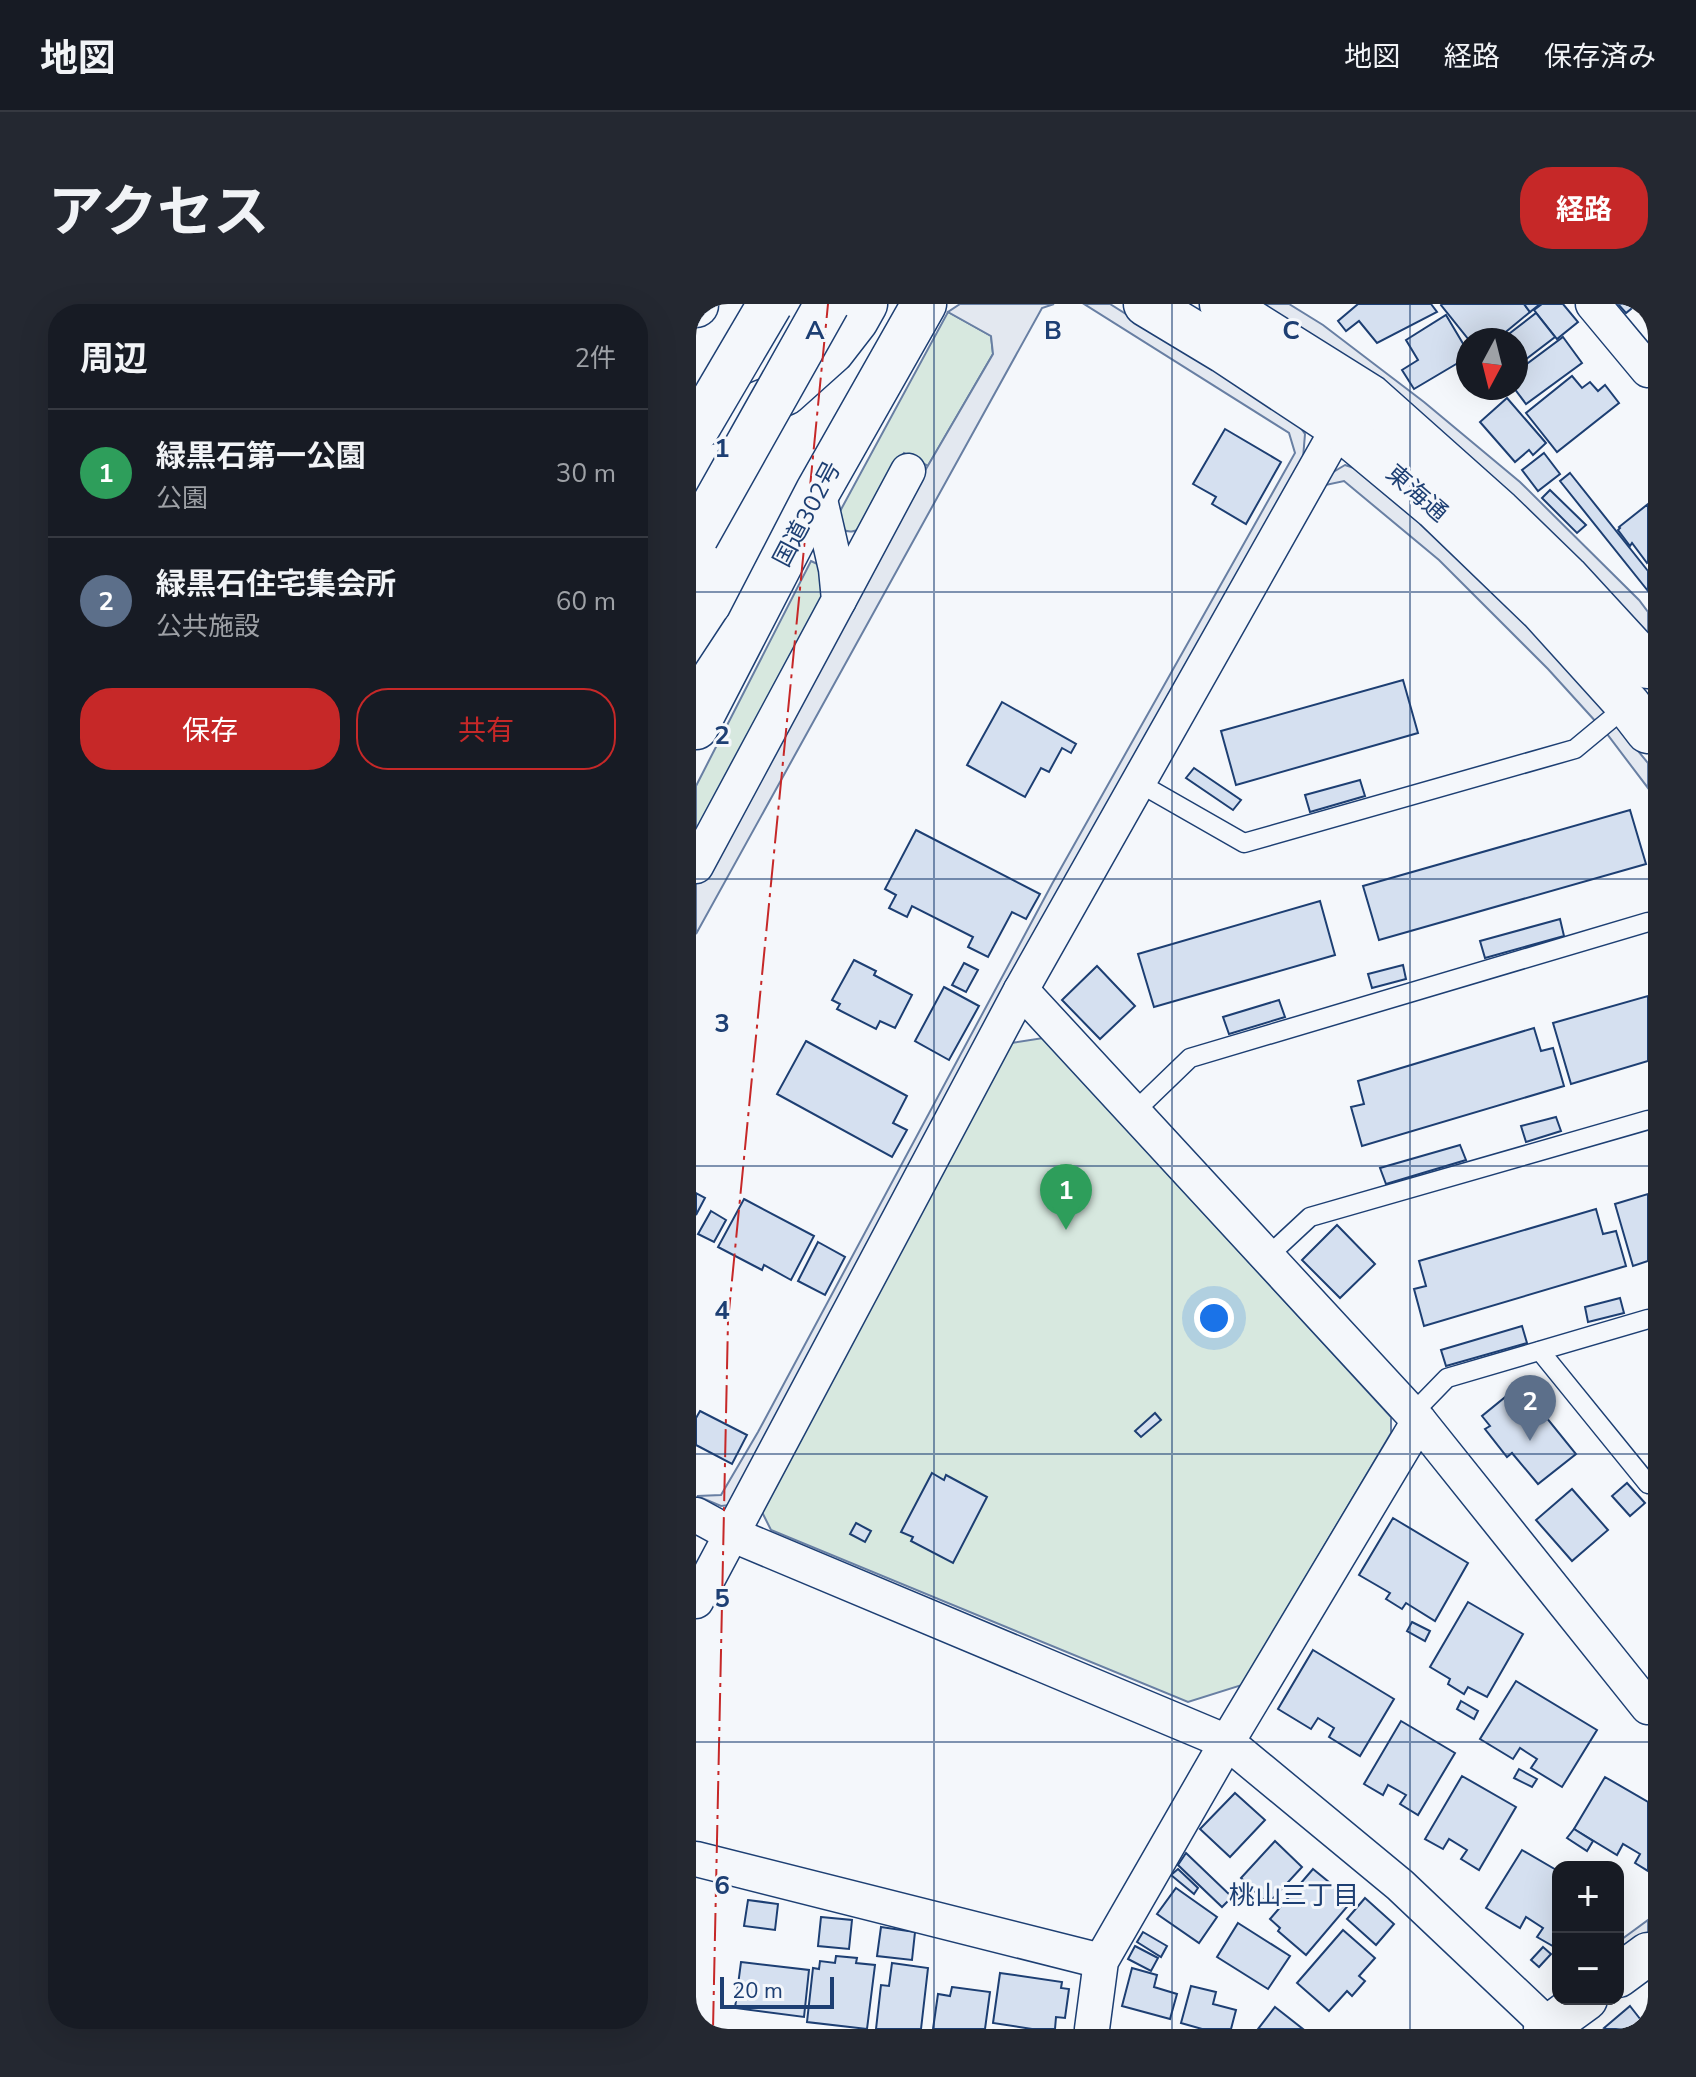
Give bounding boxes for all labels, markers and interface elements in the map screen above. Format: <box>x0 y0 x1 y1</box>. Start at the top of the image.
text: 地図 <box>40 33 116 84</box>
text: 地図 <box>1344 38 1400 76</box>
text: 経路 <box>1444 38 1500 76</box>
text: 保存済み <box>1544 38 1656 76</box>
button: 経路 <box>1520 167 1648 249</box>
text: アクセス <box>48 174 269 251</box>
text: A <box>805 313 825 348</box>
text: B <box>1044 313 1062 348</box>
text: C <box>1282 313 1300 348</box>
north arrow <box>1456 328 1528 400</box>
text: 周辺 <box>80 336 148 382</box>
text: 2件 <box>574 341 616 376</box>
text: 1 <box>714 431 730 466</box>
text: 緑黒石第一公園 <box>156 436 366 477</box>
text: 1 <box>98 456 114 491</box>
text: 30 m <box>556 456 616 491</box>
street label: 国道302号 <box>766 456 848 572</box>
street label: 東海通 <box>1379 457 1455 529</box>
text: 公園 <box>156 481 208 516</box>
text: 緑黒石住宅集会所 <box>156 564 396 605</box>
text: 2 <box>98 584 114 619</box>
text: 60 m <box>556 584 616 619</box>
text: 公共施設 <box>156 609 260 644</box>
button: 保存 <box>80 688 340 770</box>
button: 共有 <box>356 688 616 770</box>
text: 2 <box>714 718 730 753</box>
text: 3 <box>714 1006 730 1041</box>
pin: 1 <box>1040 1164 1092 1230</box>
text: 4 <box>714 1293 730 1328</box>
your location <box>1194 1298 1234 1338</box>
pin: 2 <box>1504 1375 1556 1441</box>
text: 5 <box>714 1581 730 1616</box>
map controls <box>1552 1861 1624 2005</box>
button: + <box>1552 1861 1624 1933</box>
text: 6 <box>714 1868 730 1903</box>
district label: 桃山三丁目 <box>1229 1878 1359 1913</box>
button: − <box>1552 1933 1624 2005</box>
scale bar <box>720 1973 834 2009</box>
text: 20 m <box>732 1976 783 2006</box>

